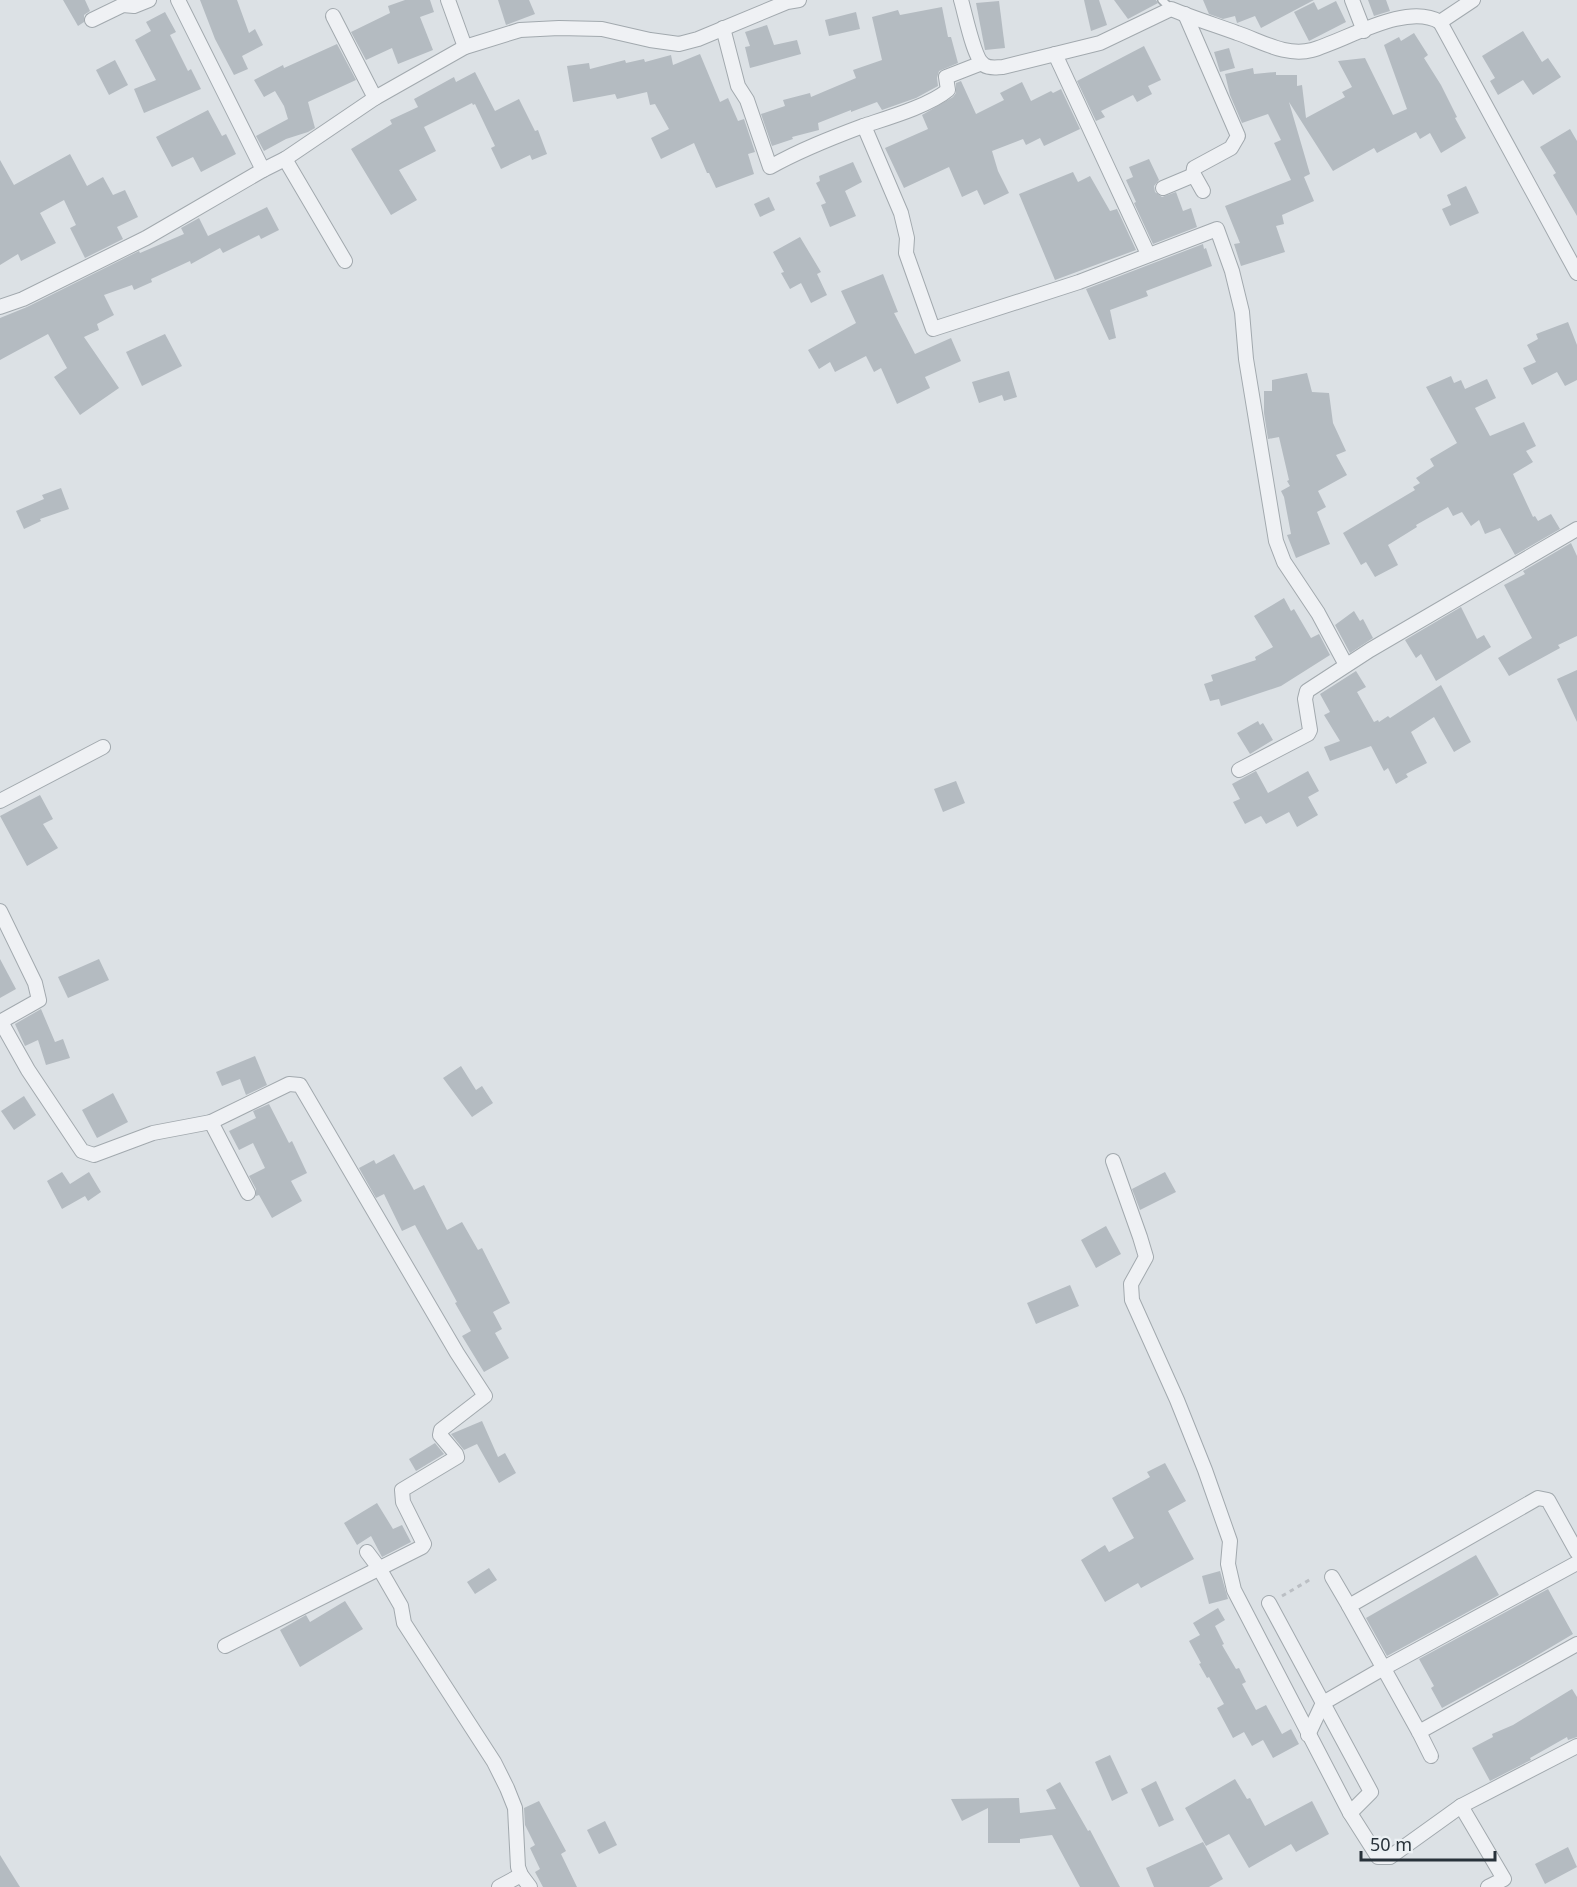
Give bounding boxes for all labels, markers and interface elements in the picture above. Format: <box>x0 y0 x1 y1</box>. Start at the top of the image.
scale bar <box>1361 1824 1494 1862</box>
text: 50 m <box>1370 1832 1412 1856</box>

